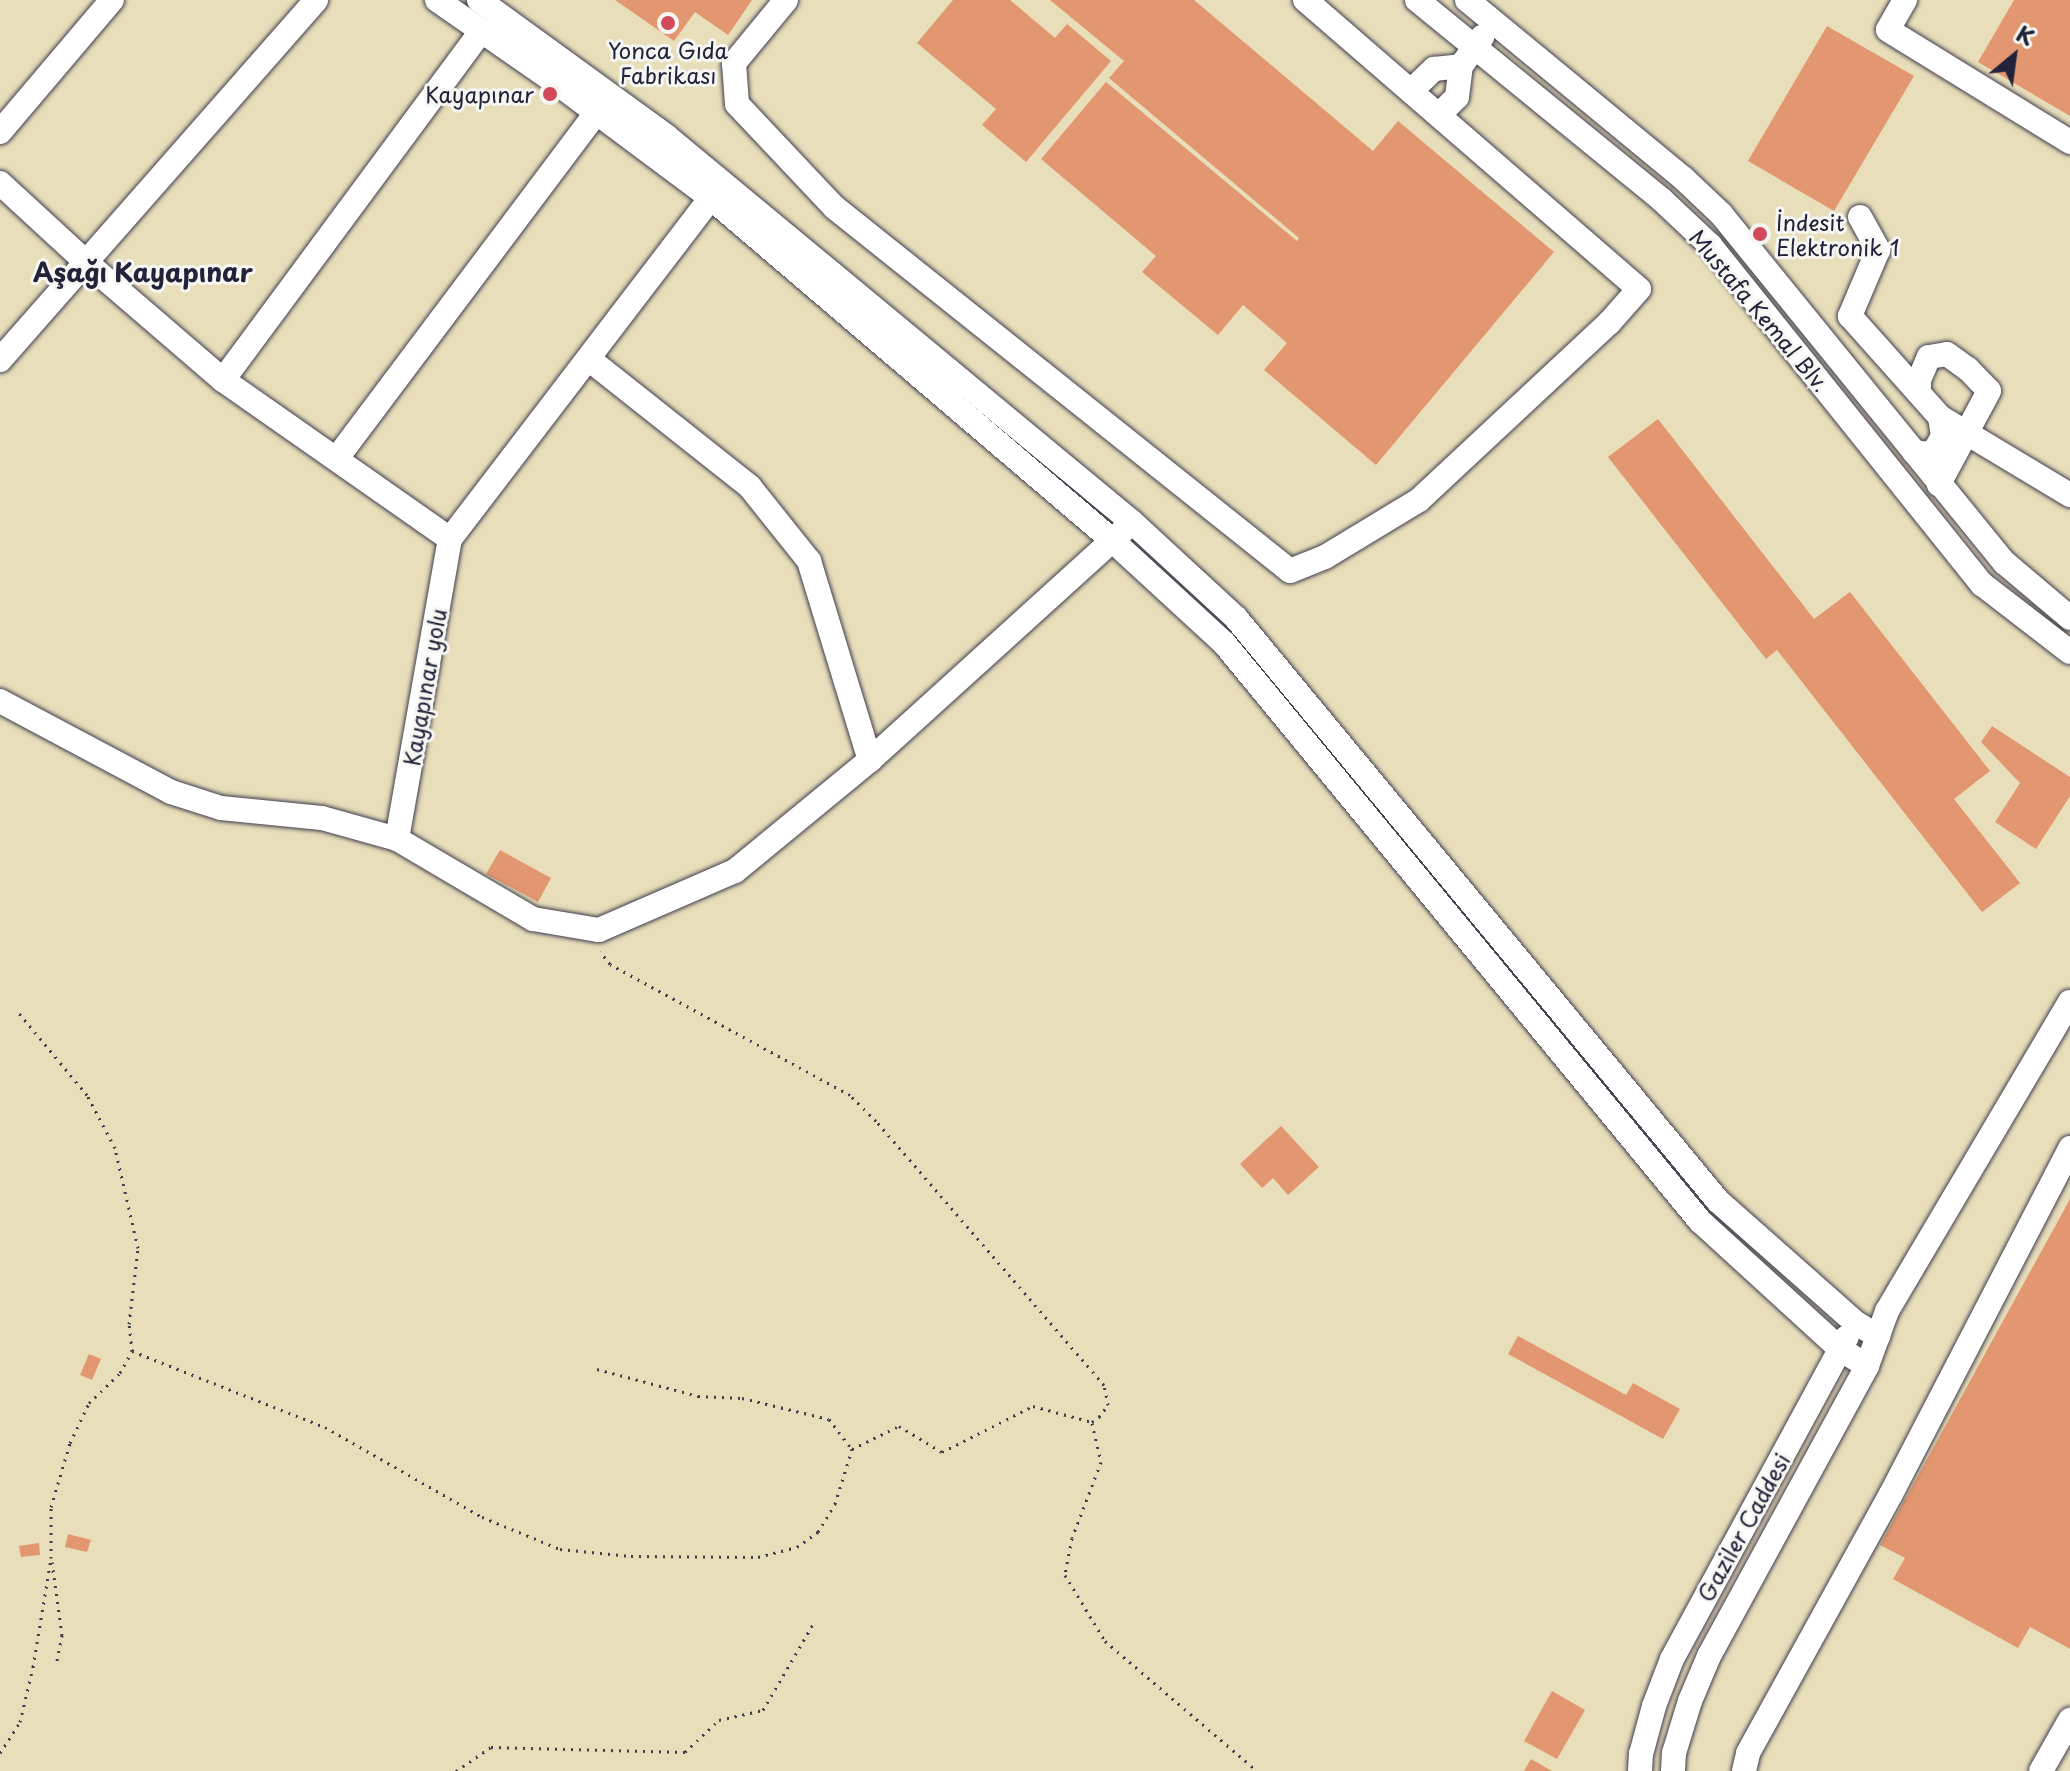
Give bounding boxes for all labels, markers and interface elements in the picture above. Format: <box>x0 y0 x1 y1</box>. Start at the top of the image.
marker: Yonca Gıda Fabrikası <box>659 14 677 32</box>
north arrow <box>1974 16 2054 96</box>
text: K <box>2011 16 2041 53</box>
place label: Yonca Gıda Fabrikası <box>609 36 727 88</box>
place label: Kayapınar <box>425 81 534 107</box>
marker: Kayapınar <box>541 85 559 103</box>
place label: İndesit Elektronik 1 <box>1776 208 1900 260</box>
street label: Mustafa Kemal Blv. <box>1684 223 1836 397</box>
marker: İndesit Elektronik 1 <box>1751 225 1769 243</box>
district label: Aşağı Kayapınar <box>33 256 253 288</box>
street label: Kayapınar yolu <box>397 606 451 768</box>
street label: Gaziler Caddesi <box>1691 1447 1795 1607</box>

